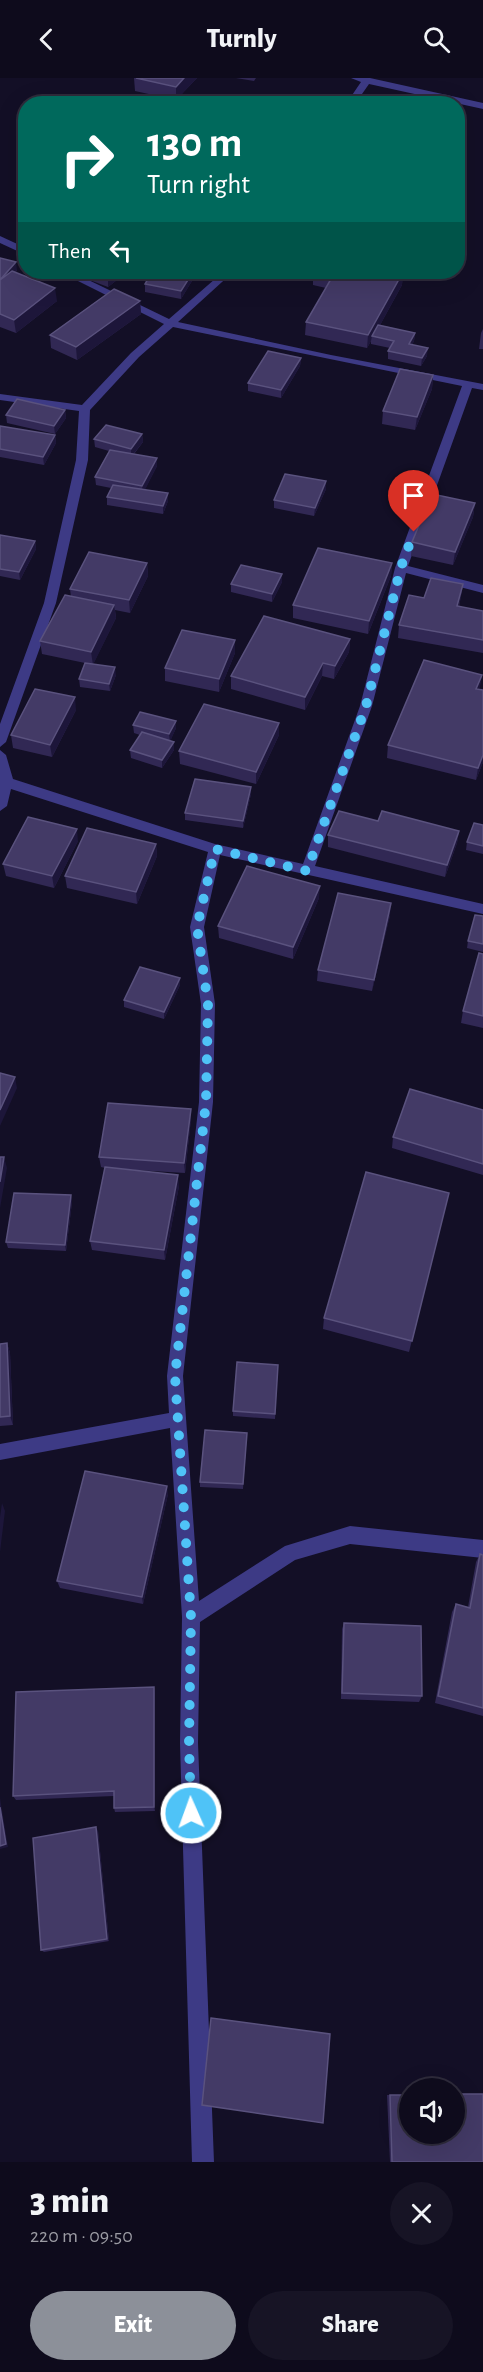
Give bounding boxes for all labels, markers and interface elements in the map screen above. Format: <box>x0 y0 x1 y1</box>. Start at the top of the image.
icon: back <box>30 23 63 56</box>
icon: search <box>420 23 453 56</box>
text: Turnly <box>206 25 277 52</box>
icon: right <box>48 120 126 198</box>
text: 130 m <box>147 122 242 164</box>
text: Turn right <box>147 171 250 198</box>
icon: left <box>104 234 137 267</box>
text: Then <box>48 240 92 262</box>
pin <box>388 470 439 532</box>
icon: arrive <box>397 479 430 512</box>
position arrow <box>159 1781 223 1845</box>
map controls <box>399 2078 465 2144</box>
button: sound <box>399 2078 465 2144</box>
button: close <box>390 2182 453 2245</box>
text: 3 min <box>30 2183 109 2219</box>
text: 220 m · 09:50 <box>30 2226 133 2246</box>
button: Exit <box>30 2291 236 2360</box>
button: Share <box>248 2291 453 2360</box>

